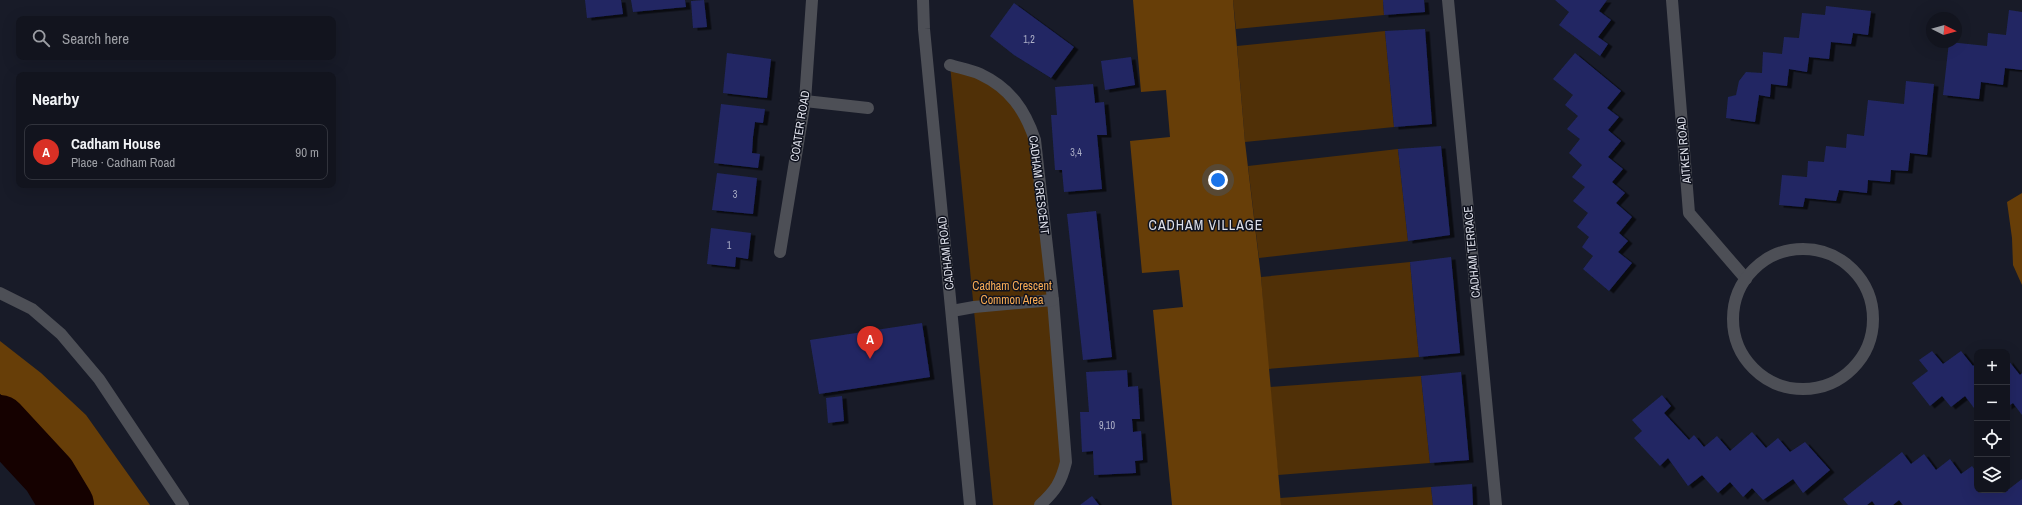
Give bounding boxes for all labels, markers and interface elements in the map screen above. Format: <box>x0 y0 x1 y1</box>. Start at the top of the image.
north arrow <box>1926 12 1962 48</box>
search box <box>16 16 336 60</box>
icon: search <box>30 27 52 49</box>
text: Search here <box>62 28 129 49</box>
house number: 1,2 <box>1023 33 1035 46</box>
text: Nearby <box>32 87 79 110</box>
street label: COATER ROAD <box>787 89 813 163</box>
street label: AITKEN ROAD <box>1673 116 1695 185</box>
text: Cadham House <box>71 133 161 154</box>
street label: CADHAM CRESCENT <box>1025 135 1053 235</box>
text: A <box>42 144 50 161</box>
text: 90 m <box>295 144 319 161</box>
house number: 3,4 <box>1070 146 1082 159</box>
text: Place · Cadham Road <box>71 154 175 171</box>
your location <box>1208 170 1228 190</box>
house number: 3 <box>733 188 738 201</box>
street label: CADHAM TERRACE <box>1460 205 1484 299</box>
street label: CADHAM ROAD <box>934 215 958 291</box>
district label: CADHAM VILLAGE <box>1149 216 1263 234</box>
house number: 1 <box>727 239 732 252</box>
park label: Cadham Crescent Common Area <box>972 278 1052 308</box>
pin: A <box>857 326 883 359</box>
map controls <box>1974 349 2010 493</box>
button: + <box>1974 349 2010 385</box>
button: − <box>1974 385 2010 421</box>
house number: 9,10 <box>1099 419 1115 432</box>
button: locate <box>1974 421 2010 457</box>
button: layers <box>1974 457 2010 493</box>

